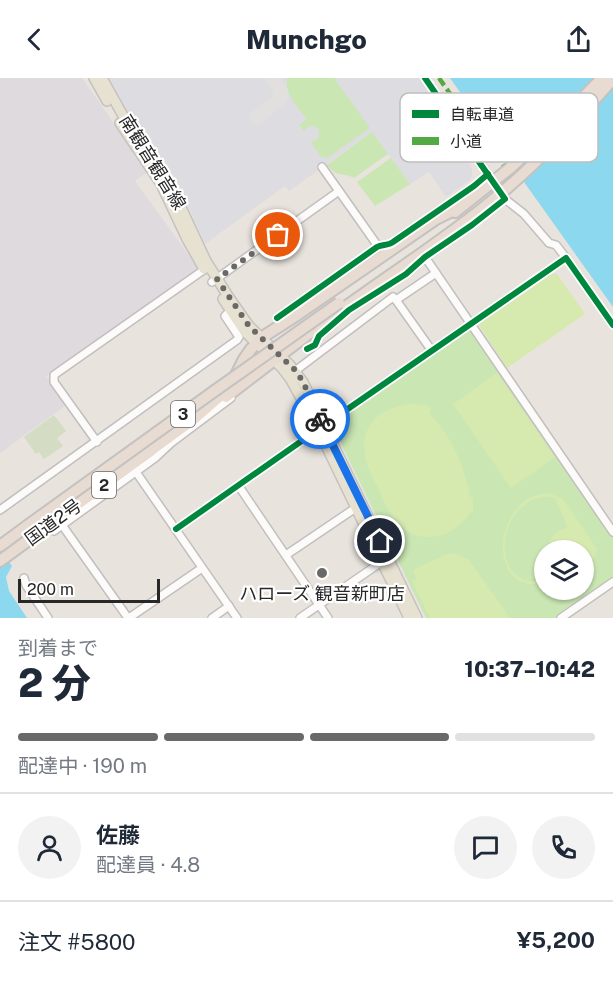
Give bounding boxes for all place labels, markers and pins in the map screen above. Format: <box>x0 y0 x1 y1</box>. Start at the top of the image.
pin <box>252 209 303 260</box>
pin <box>354 515 405 566</box>
marker: ハローズ 観音新町店 <box>315 566 329 580</box>
place label: ハローズ 観音新町店 <box>239 583 405 604</box>

